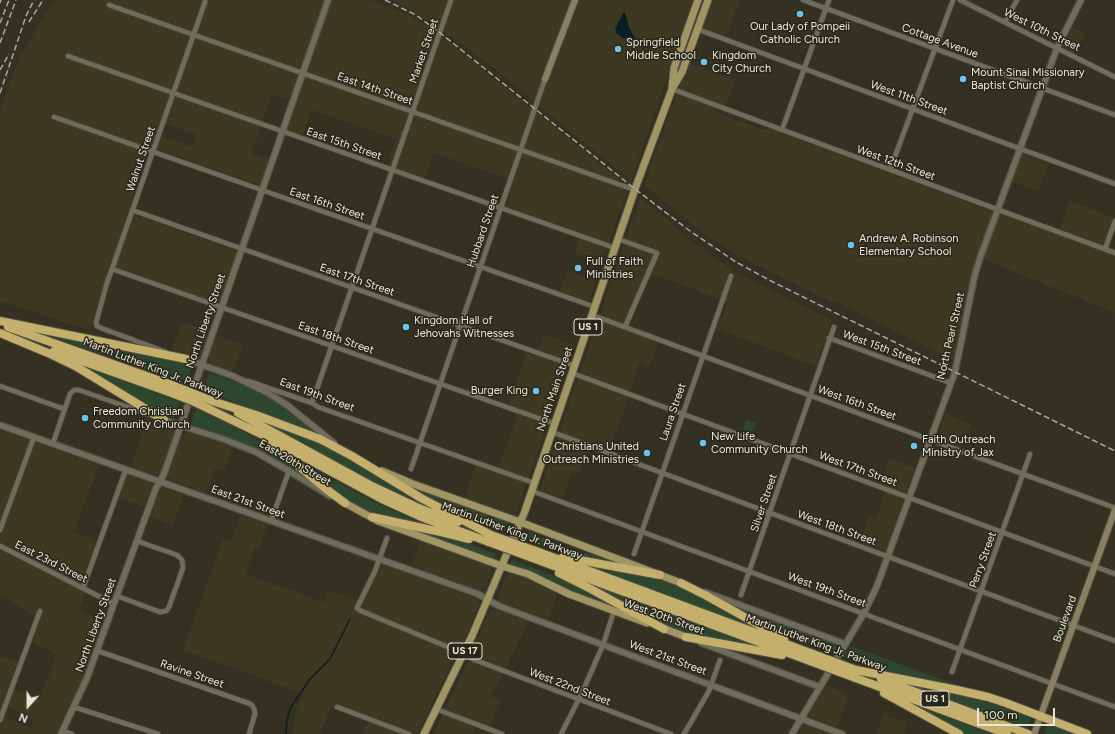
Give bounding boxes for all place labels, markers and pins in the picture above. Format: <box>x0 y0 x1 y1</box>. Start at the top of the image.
marker: Our Lady of Pompeii Catholic Church <box>795 9 805 19</box>
place label: Our Lady of Pompeii Catholic Church <box>750 20 850 46</box>
place label: Springfield Middle School <box>626 36 696 62</box>
marker: Springfield Middle School <box>613 44 623 54</box>
place label: Kingdom City Church <box>712 49 771 75</box>
marker: Kingdom City Church <box>699 57 709 67</box>
place label: Mount Sinai Missionary Baptist Church <box>971 66 1084 92</box>
marker: Mount Sinai Missionary Baptist Church <box>958 74 968 84</box>
place label: Andrew A. Robinson Elementary School <box>859 232 958 258</box>
marker: Andrew A. Robinson Elementary School <box>846 240 856 250</box>
place label: Full of Faith Ministries <box>586 255 643 281</box>
marker: Full of Faith Ministries <box>573 263 583 273</box>
place label: Kingdom Hall of Jehovahs Witnesses <box>414 314 514 340</box>
marker: Kingdom Hall of Jehovahs Witnesses <box>401 322 411 332</box>
place label: Burger King <box>471 384 528 398</box>
marker: Burger King <box>531 386 541 396</box>
place label: Freedom Christian Community Church <box>93 405 190 431</box>
marker: Freedom Christian Community Church <box>80 413 90 423</box>
place label: New Life Community Church <box>711 430 808 456</box>
place label: Faith Outreach Ministry of Jax <box>922 433 995 459</box>
marker: New Life Community Church <box>698 438 708 448</box>
place label: Christians United Outreach Ministries <box>543 440 639 466</box>
marker: Faith Outreach Ministry of Jax <box>909 441 919 451</box>
marker: Christians United Outreach Ministries <box>642 448 652 458</box>

